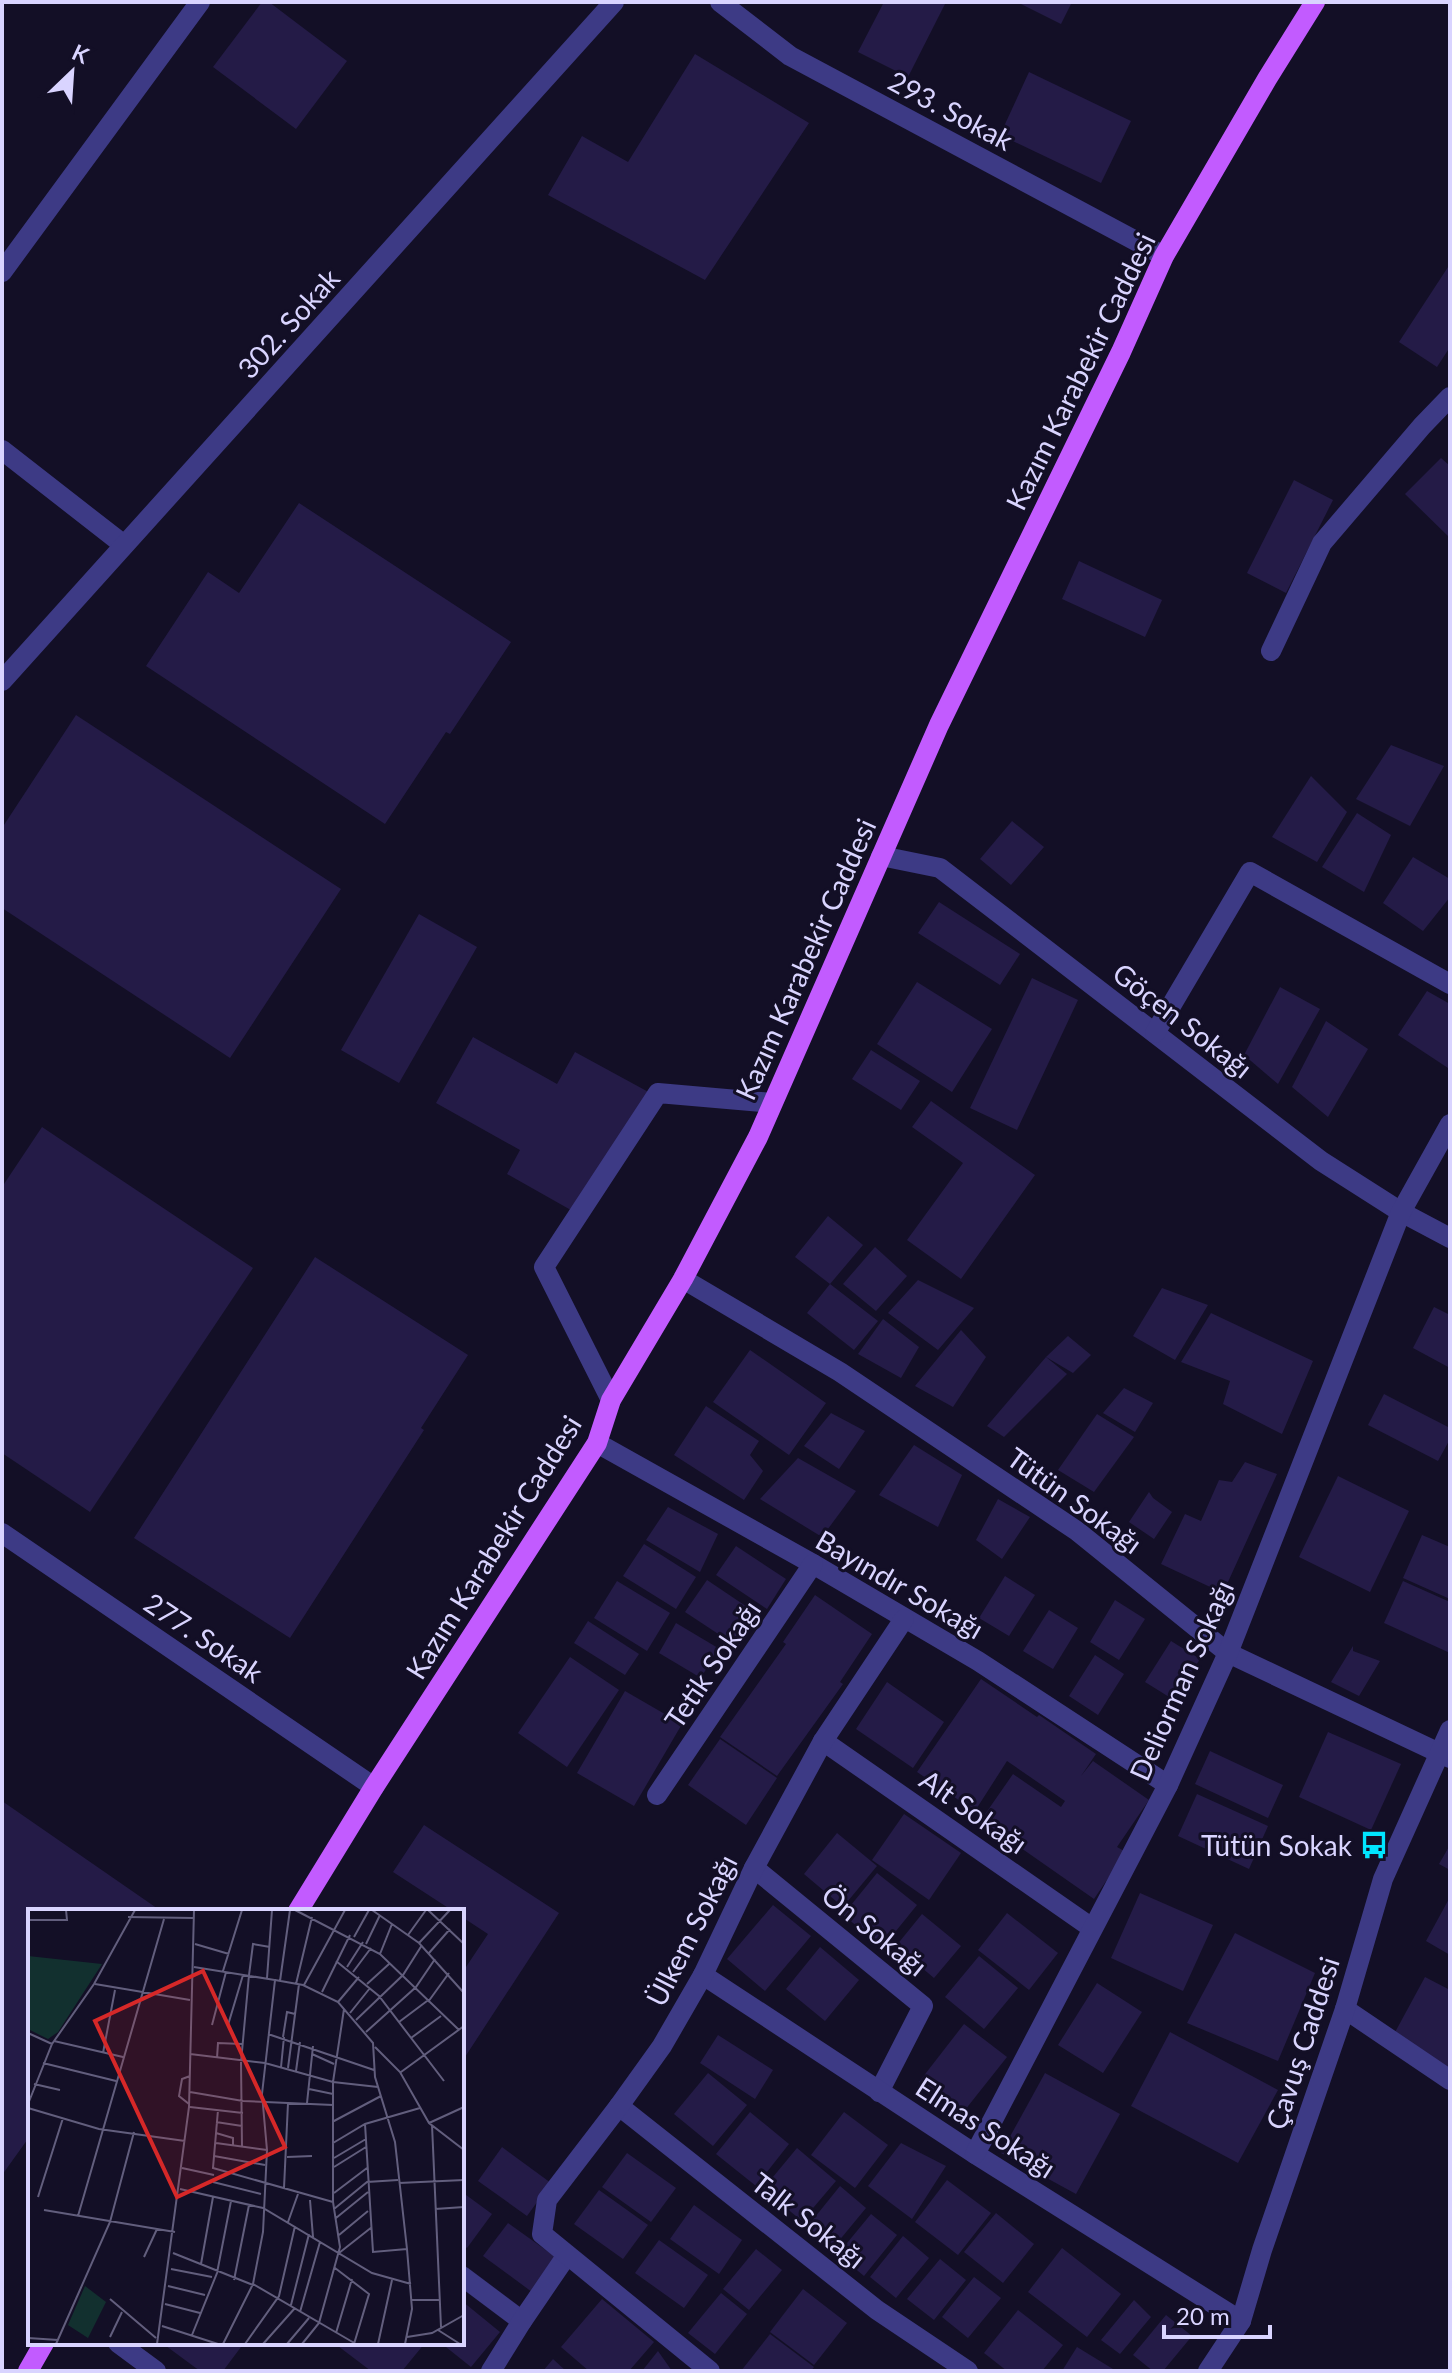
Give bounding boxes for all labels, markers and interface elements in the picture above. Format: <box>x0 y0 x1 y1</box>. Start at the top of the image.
north arrow <box>32 32 112 112</box>
text: K <box>68 38 94 69</box>
street label: 293. Sokak <box>883 63 1020 157</box>
street label: Kazım Karabekir Caddesi <box>998 227 1162 515</box>
street label: 302. Sokak <box>230 261 347 385</box>
street label: Kazım Karabekir Caddesi <box>728 813 882 1105</box>
street label: Göçen Sokağı <box>1107 955 1259 1085</box>
street label: Kazım Karabekir Caddesi <box>398 1409 588 1685</box>
street label: Tütün Sokağı <box>1001 1440 1149 1560</box>
street label: Bayındır Sokağı <box>810 1522 990 1646</box>
street label: Deliorman Sokağı <box>1122 1575 1240 1785</box>
street label: 277. Sokak <box>138 1585 270 1690</box>
street label: Tetik Sokağı <box>657 1594 767 1734</box>
street label: Alt Sokağı <box>914 1762 1034 1860</box>
place label: Tütün Sokak <box>1201 1828 1353 1862</box>
bus stop icon: Tütün Sokak <box>1359 1830 1389 1860</box>
street label: Ülkem Sokağı <box>638 1848 744 2012</box>
street label: Ön Sokağı <box>816 1877 934 1983</box>
inset map <box>28 1909 464 2345</box>
street label: Çavuş Caddesi <box>1258 1952 1346 2134</box>
street label: Elmas Sokağı <box>910 2069 1062 2185</box>
street label: Talk Sokağı <box>745 2165 873 2275</box>
scale bar <box>1164 2289 1270 2339</box>
text: 20 m <box>1176 2301 1230 2330</box>

